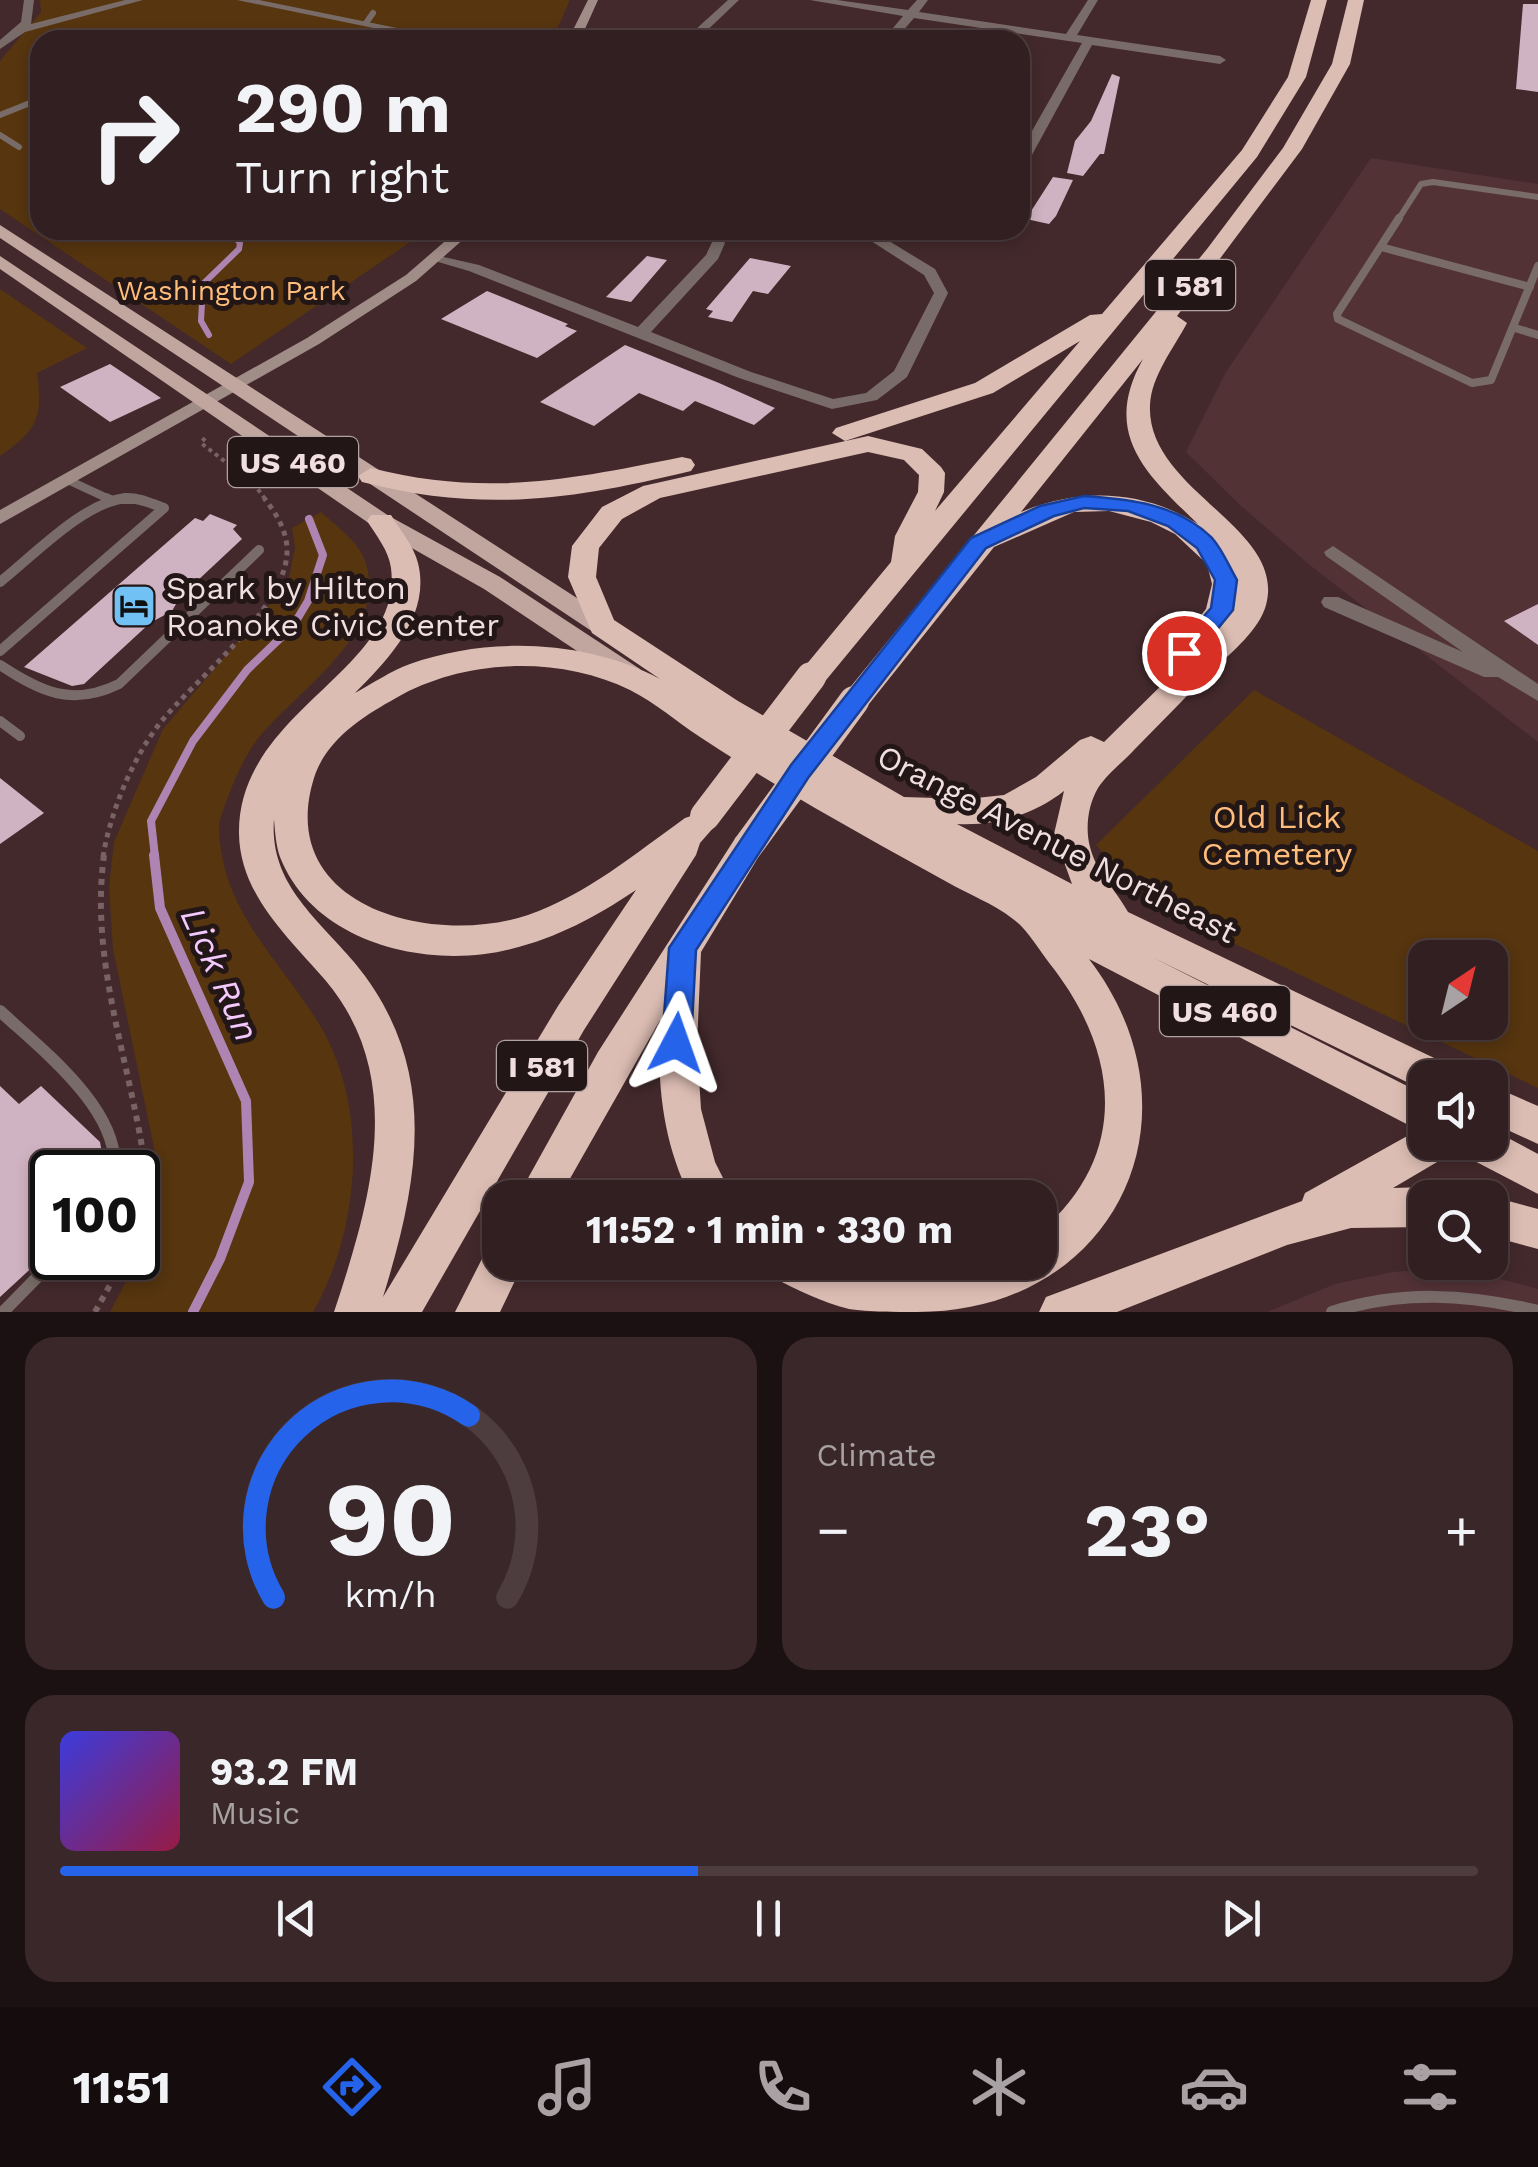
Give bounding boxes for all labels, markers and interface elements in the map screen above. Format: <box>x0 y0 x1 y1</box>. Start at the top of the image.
text: 290 m <box>235 67 451 149</box>
icon: right <box>70 70 200 200</box>
text: Turn right <box>235 151 449 204</box>
road number: I 581 <box>1145 260 1235 310</box>
park label: Washington Park <box>116 274 346 307</box>
road number: US 460 <box>228 437 358 487</box>
place label: Spark by Hilton Roanoke Civic Center <box>166 569 499 644</box>
hotel icon: Spark by Hilton Roanoke Civic Center <box>111 583 157 629</box>
pin <box>1142 611 1227 696</box>
icon: arrive <box>1157 626 1212 681</box>
street label: Orange Avenue Northeast <box>871 737 1243 951</box>
park label: Old Lick Cemetery <box>1202 798 1353 873</box>
water label: Lick Run <box>172 900 268 1048</box>
north arrow <box>1408 940 1508 1040</box>
map controls <box>1408 940 1508 1280</box>
road number: US 460 <box>1160 986 1290 1036</box>
position arrow <box>624 991 728 1095</box>
road number: I 581 <box>497 1041 587 1091</box>
button: sound <box>1408 1060 1508 1160</box>
speed limit sign: 100 <box>30 1150 160 1280</box>
button: search <box>1408 1180 1508 1280</box>
text: 11:52 · 1 min · 330 m <box>586 1208 953 1252</box>
text: Climate <box>817 1436 937 1474</box>
text: 90 <box>325 1458 456 1580</box>
text: 23° <box>1084 1486 1210 1574</box>
text: − <box>817 1498 850 1562</box>
text: + <box>1445 1498 1478 1562</box>
text: km/h <box>345 1574 437 1616</box>
text: 93.2 FM <box>210 1750 358 1794</box>
text: Music <box>210 1794 300 1832</box>
icon: previous <box>269 1891 324 1946</box>
icon: pause <box>741 1891 796 1946</box>
icon: next <box>1214 1891 1269 1946</box>
icon: directions <box>317 2052 387 2122</box>
icon: music <box>532 2052 602 2122</box>
icon: phone <box>748 2052 818 2122</box>
icon: climate <box>964 2052 1034 2122</box>
icon: car <box>1179 2052 1249 2122</box>
icon: filters <box>1395 2052 1465 2122</box>
text: 11:51 <box>73 2061 171 2114</box>

